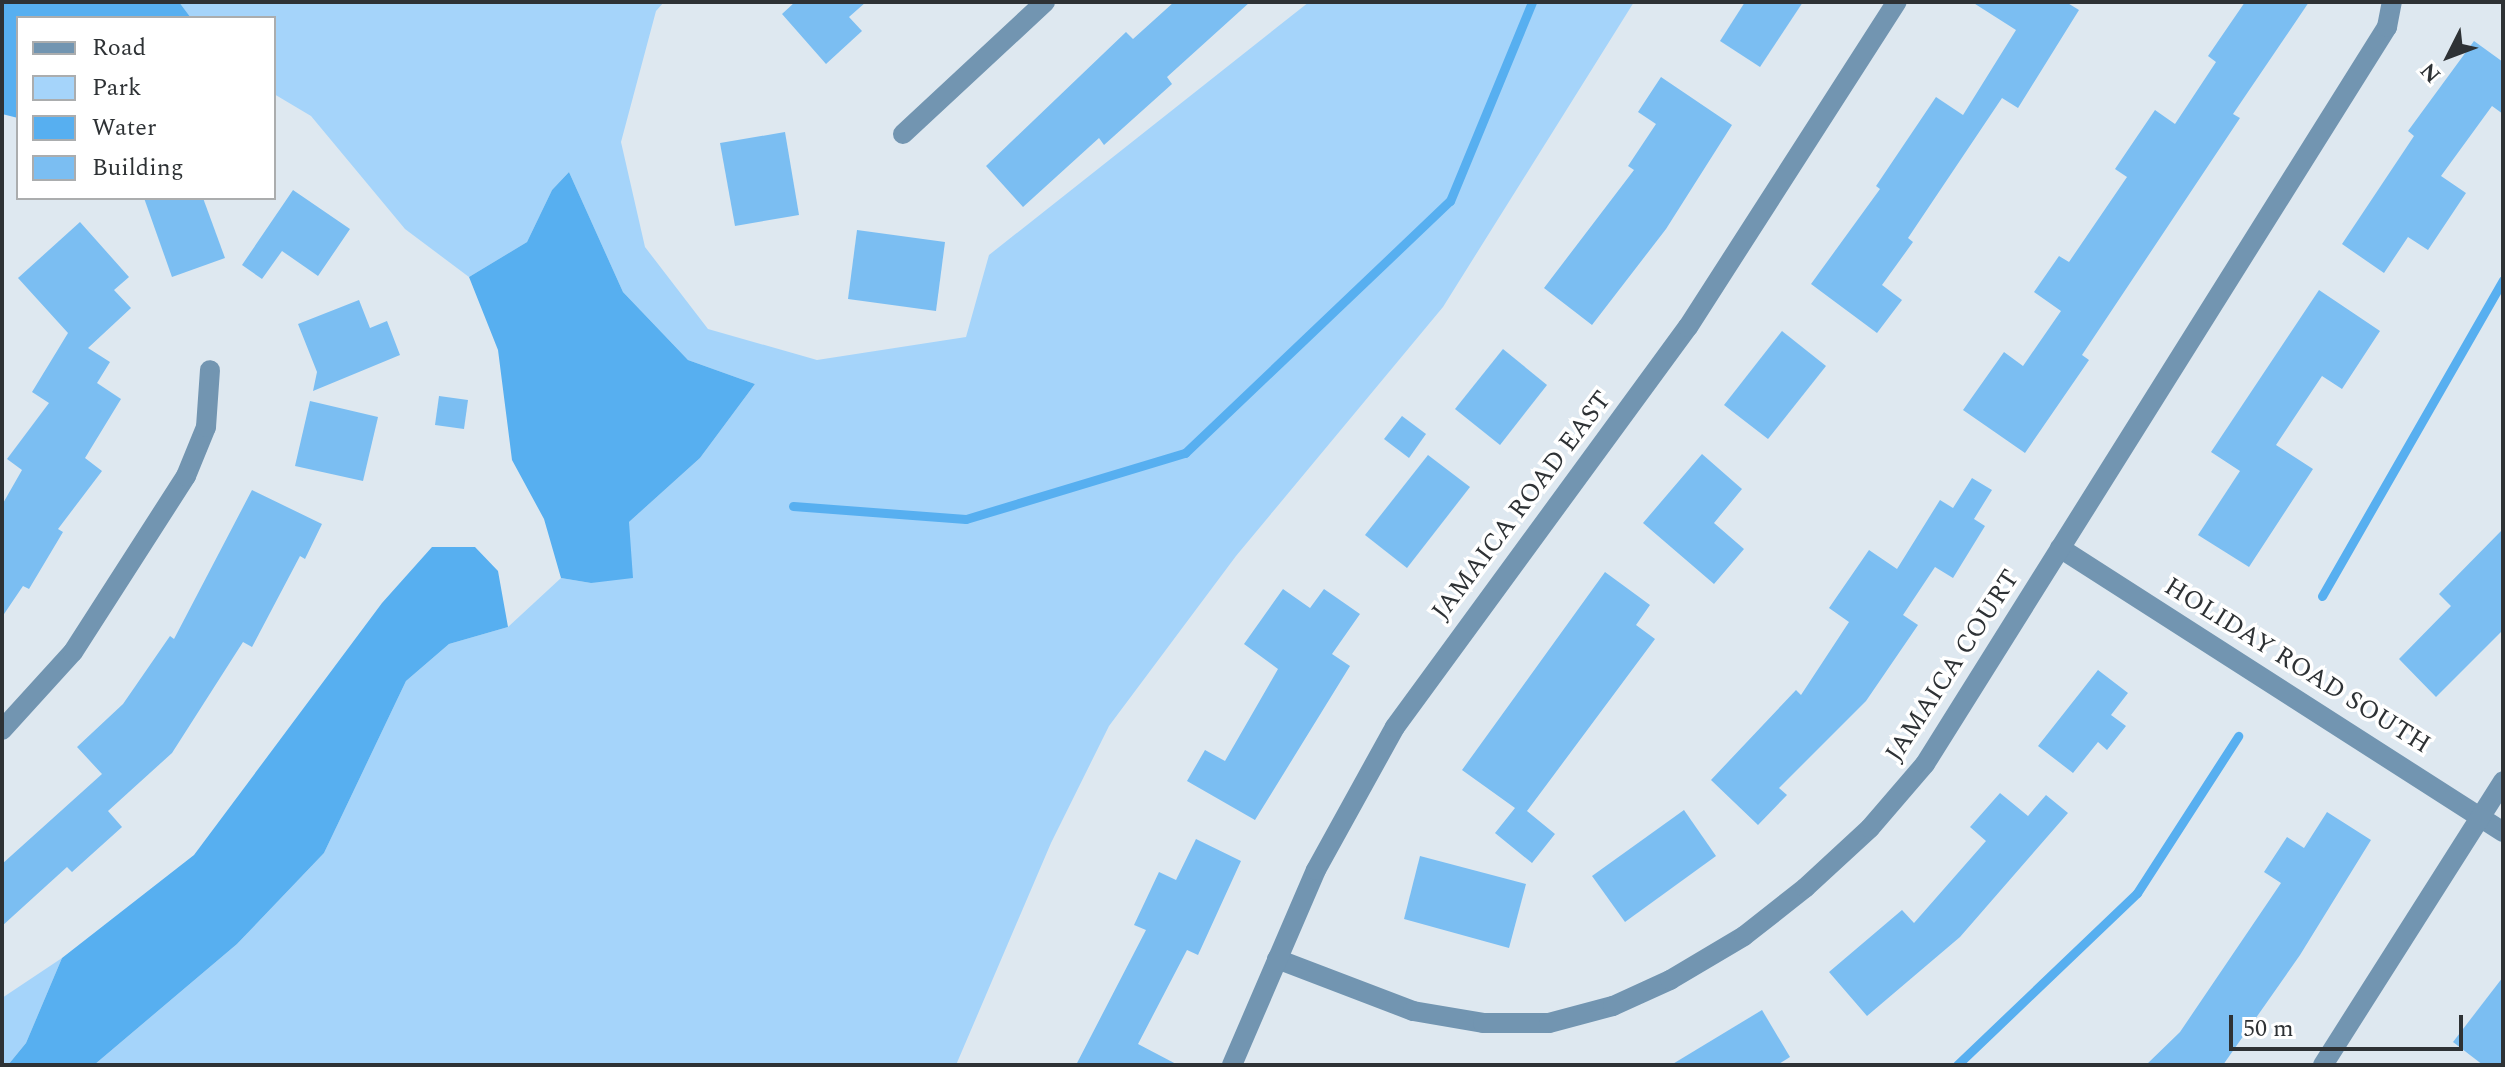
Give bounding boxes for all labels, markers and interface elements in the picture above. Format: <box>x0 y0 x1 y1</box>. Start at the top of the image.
legend <box>16 16 276 200</box>
north arrow <box>2409 16 2489 96</box>
text: Road <box>92 30 146 66</box>
text: N <box>2413 55 2449 90</box>
text: Park <box>92 70 142 106</box>
text: Water <box>92 110 156 146</box>
text: Building <box>92 150 184 186</box>
street label: JAMAICA ROAD EAST <box>1426 385 1618 627</box>
street label: JAMAICA COURT <box>1879 564 2027 768</box>
street label: HOLIDAY ROAD SOUTH <box>2158 571 2436 761</box>
scale bar <box>2233 999 2467 1049</box>
text: 50 m <box>2243 1011 2294 1047</box>

